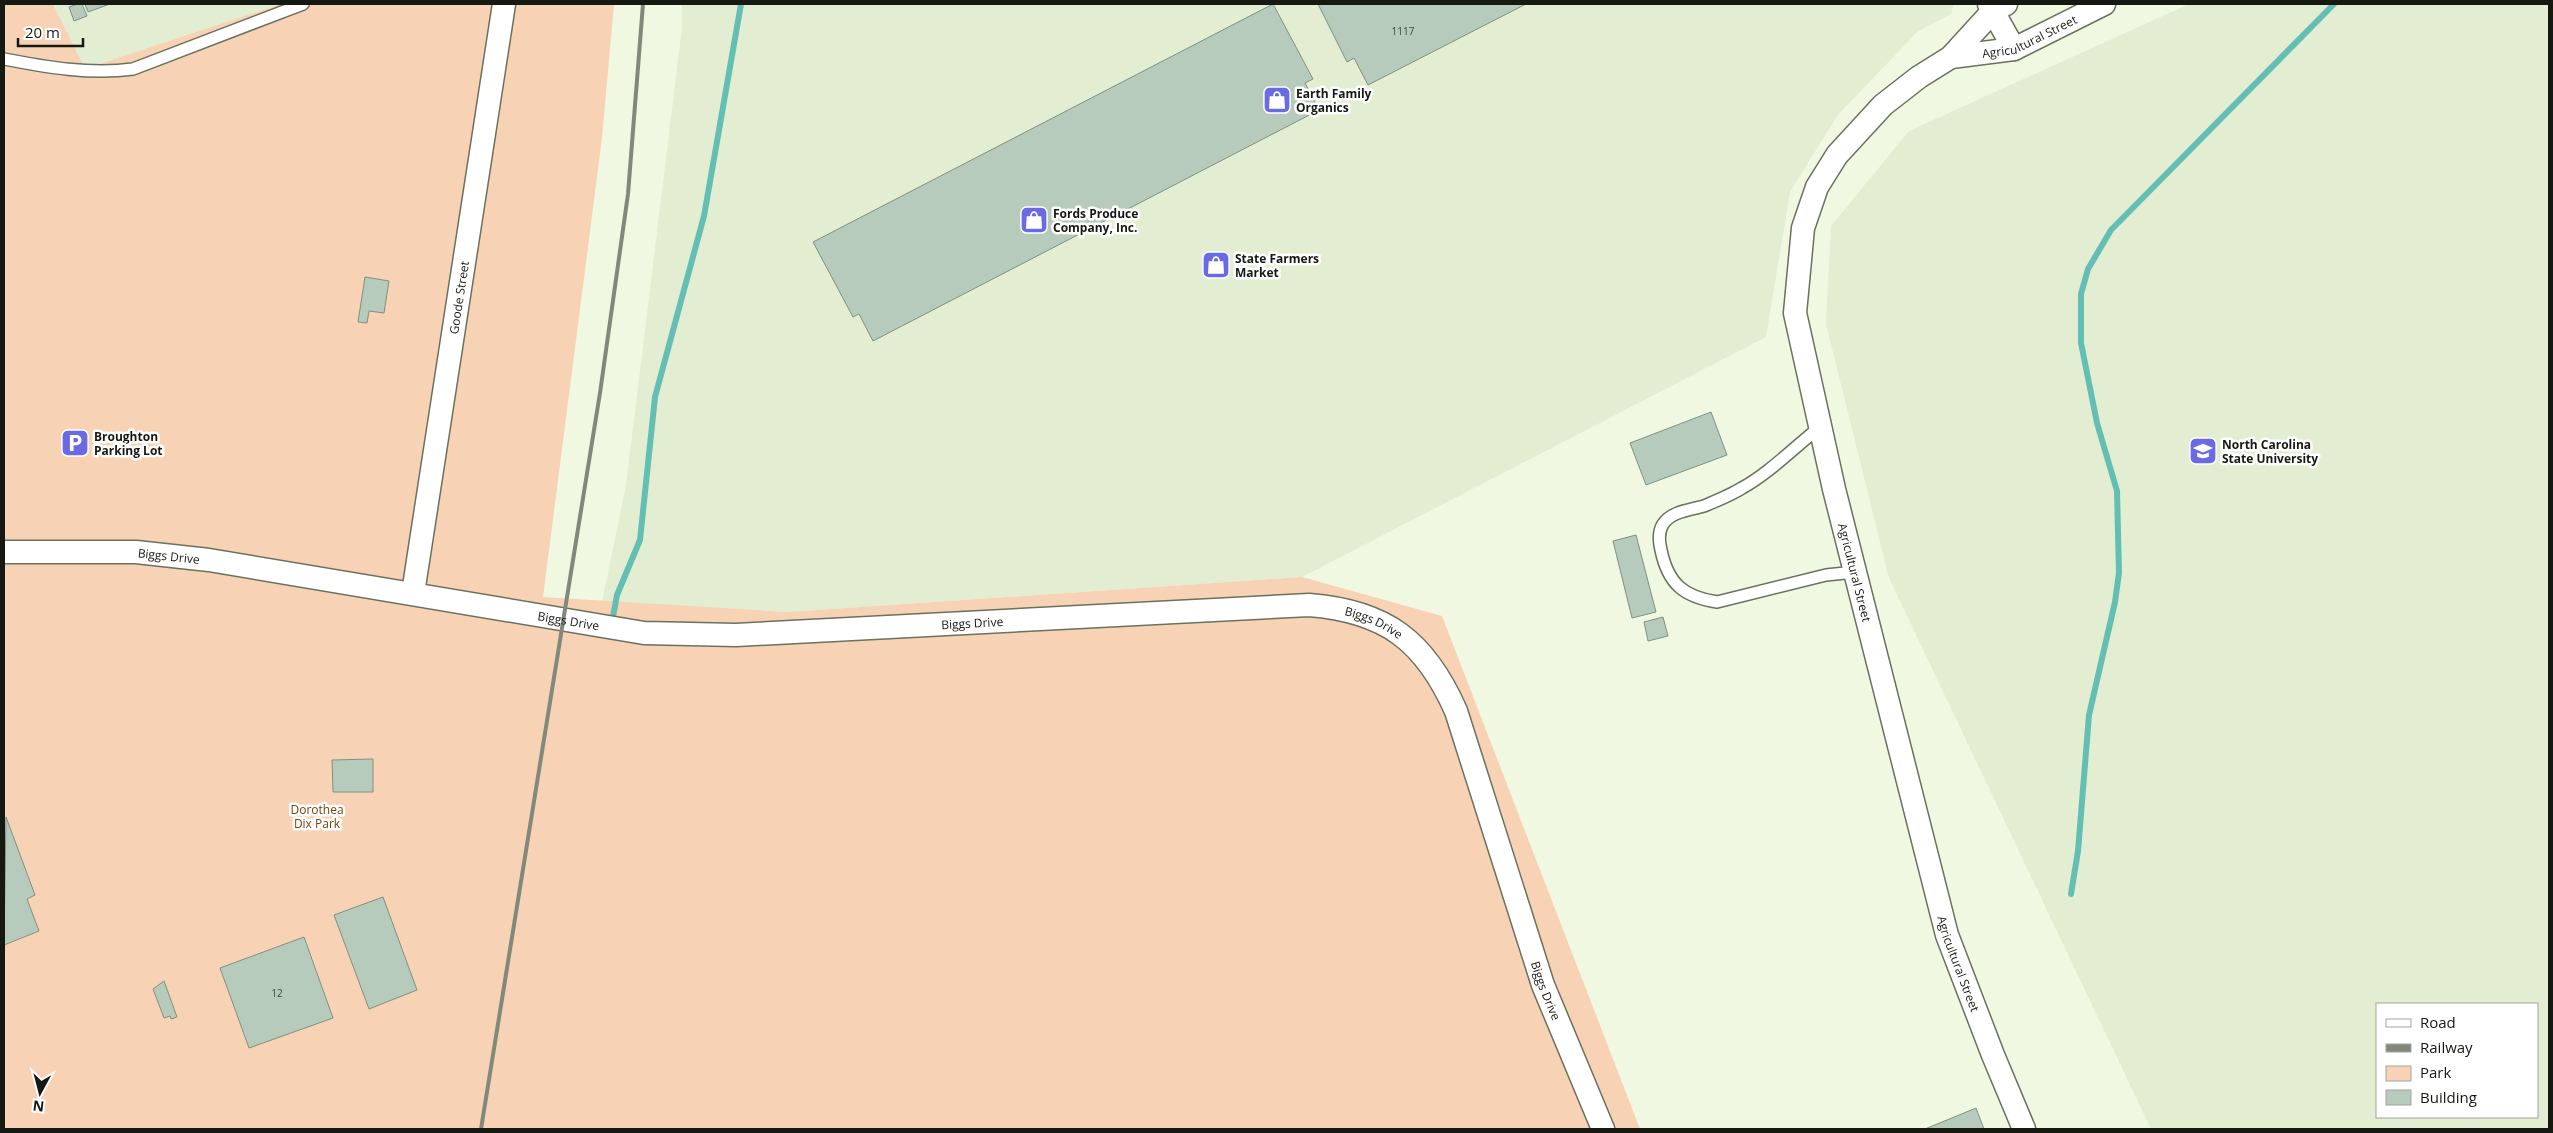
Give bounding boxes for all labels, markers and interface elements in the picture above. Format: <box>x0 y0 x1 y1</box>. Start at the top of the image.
street label: Agricultural Street <box>1981 11 2080 61</box>
scale bar <box>18 15 82 47</box>
text: 20 m <box>25 22 60 42</box>
house number: 1117 <box>1392 24 1415 38</box>
shop icon: Earth Family Organics <box>1262 85 1292 115</box>
place label: Earth Family Organics <box>1296 85 1372 116</box>
shop icon: Fords Produce Company, Inc. <box>1019 205 1049 235</box>
place label: Fords Produce Company, Inc. <box>1053 205 1138 236</box>
shop icon: State Farmers Market <box>1201 250 1231 280</box>
place label: State Farmers Market <box>1235 250 1319 281</box>
street label: Goode Street <box>445 260 473 335</box>
parking icon: Broughton Parking Lot <box>60 428 90 458</box>
place label: Broughton Parking Lot <box>94 428 163 459</box>
school or university icon: North Carolina State University <box>2188 436 2218 466</box>
place label: North Carolina State University <box>2222 436 2318 467</box>
street label: Agricultural Street <box>1834 521 1876 623</box>
street label: Biggs Drive <box>137 544 201 567</box>
street label: Biggs Drive <box>1343 602 1407 642</box>
street label: Biggs Drive <box>537 607 601 634</box>
street label: Biggs Drive <box>941 613 1004 633</box>
park label: Dorothea Dix Park <box>290 801 344 832</box>
street label: Agricultural Street <box>1934 914 1984 1014</box>
street label: Biggs Drive <box>1527 959 1565 1023</box>
house number: 12 <box>271 986 283 1000</box>
legend <box>2376 1003 2538 1118</box>
text: Road <box>2420 1012 2456 1032</box>
text: Railway <box>2420 1037 2473 1057</box>
text: Park <box>2420 1062 2451 1082</box>
north arrow <box>15 1068 65 1118</box>
text: Building <box>2420 1087 2477 1107</box>
text: N <box>32 1096 45 1117</box>

